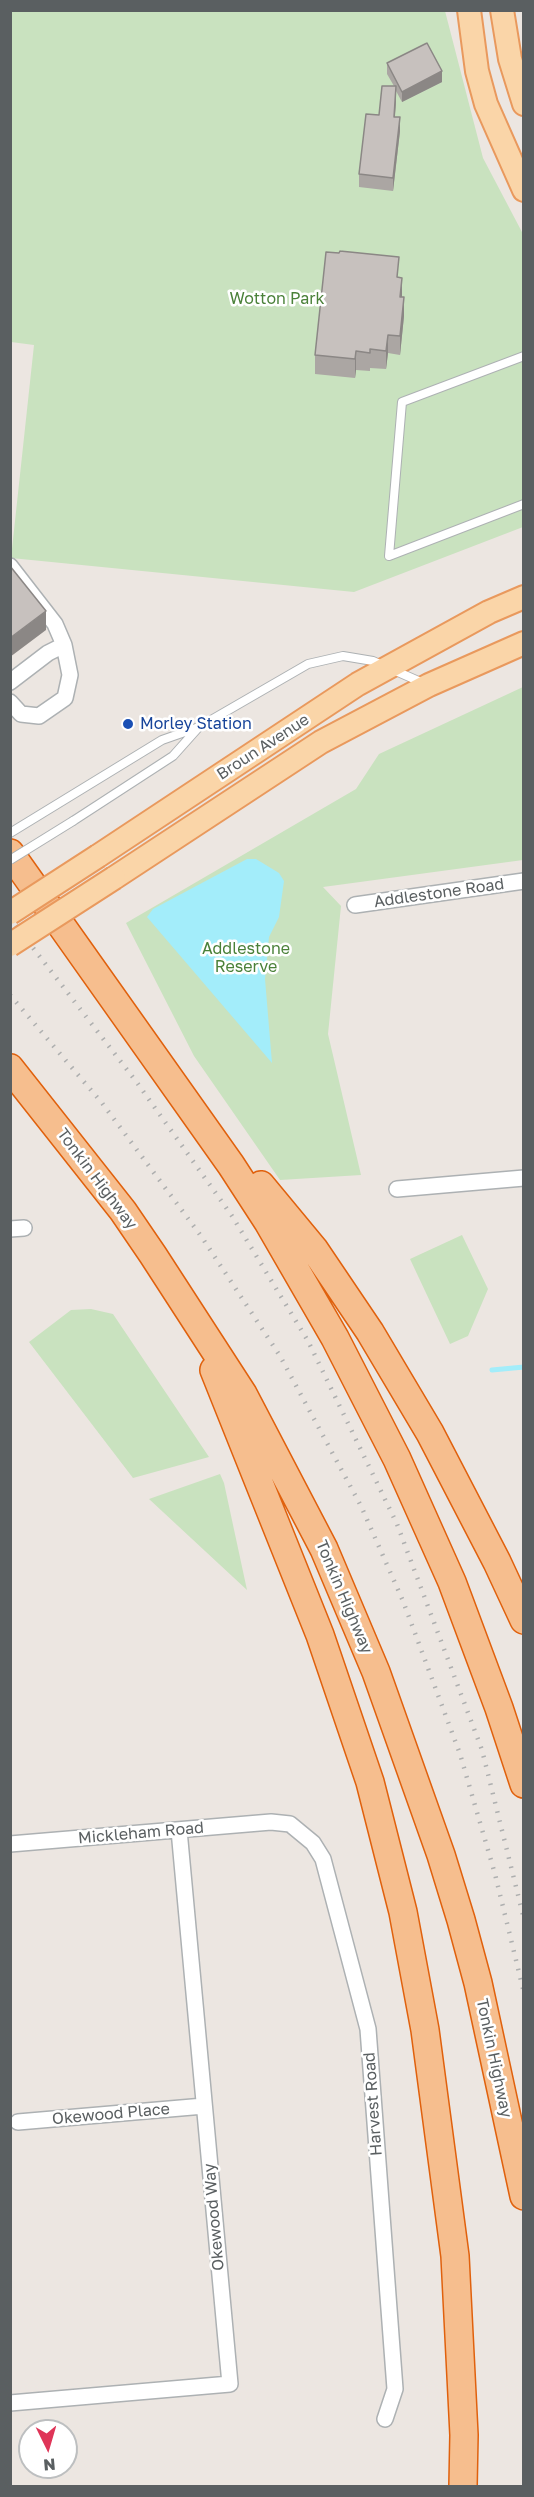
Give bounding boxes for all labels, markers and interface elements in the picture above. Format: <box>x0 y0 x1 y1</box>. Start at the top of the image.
park label: Wotton Park <box>229 289 325 309</box>
street label: Broun Avenue <box>213 710 313 784</box>
place label: Morley Station <box>140 714 252 734</box>
marker: Morley Station <box>121 717 135 731</box>
street label: Addlestone Road <box>373 874 505 912</box>
park label: Addlestone Reserve <box>202 939 290 977</box>
street label: Tonkin Highway <box>53 1125 141 1233</box>
street label: Tonkin Highway <box>311 1537 377 1657</box>
street label: Mickleham Road <box>77 1818 205 1848</box>
street label: Tonkin Highway <box>472 1997 516 2119</box>
street label: Harvest Road <box>360 2051 386 2157</box>
street label: Okewood Place <box>51 2099 171 2129</box>
street label: Okewood Way <box>200 2162 228 2272</box>
north arrow <box>18 2419 78 2479</box>
text: N <box>42 2454 56 2475</box>

